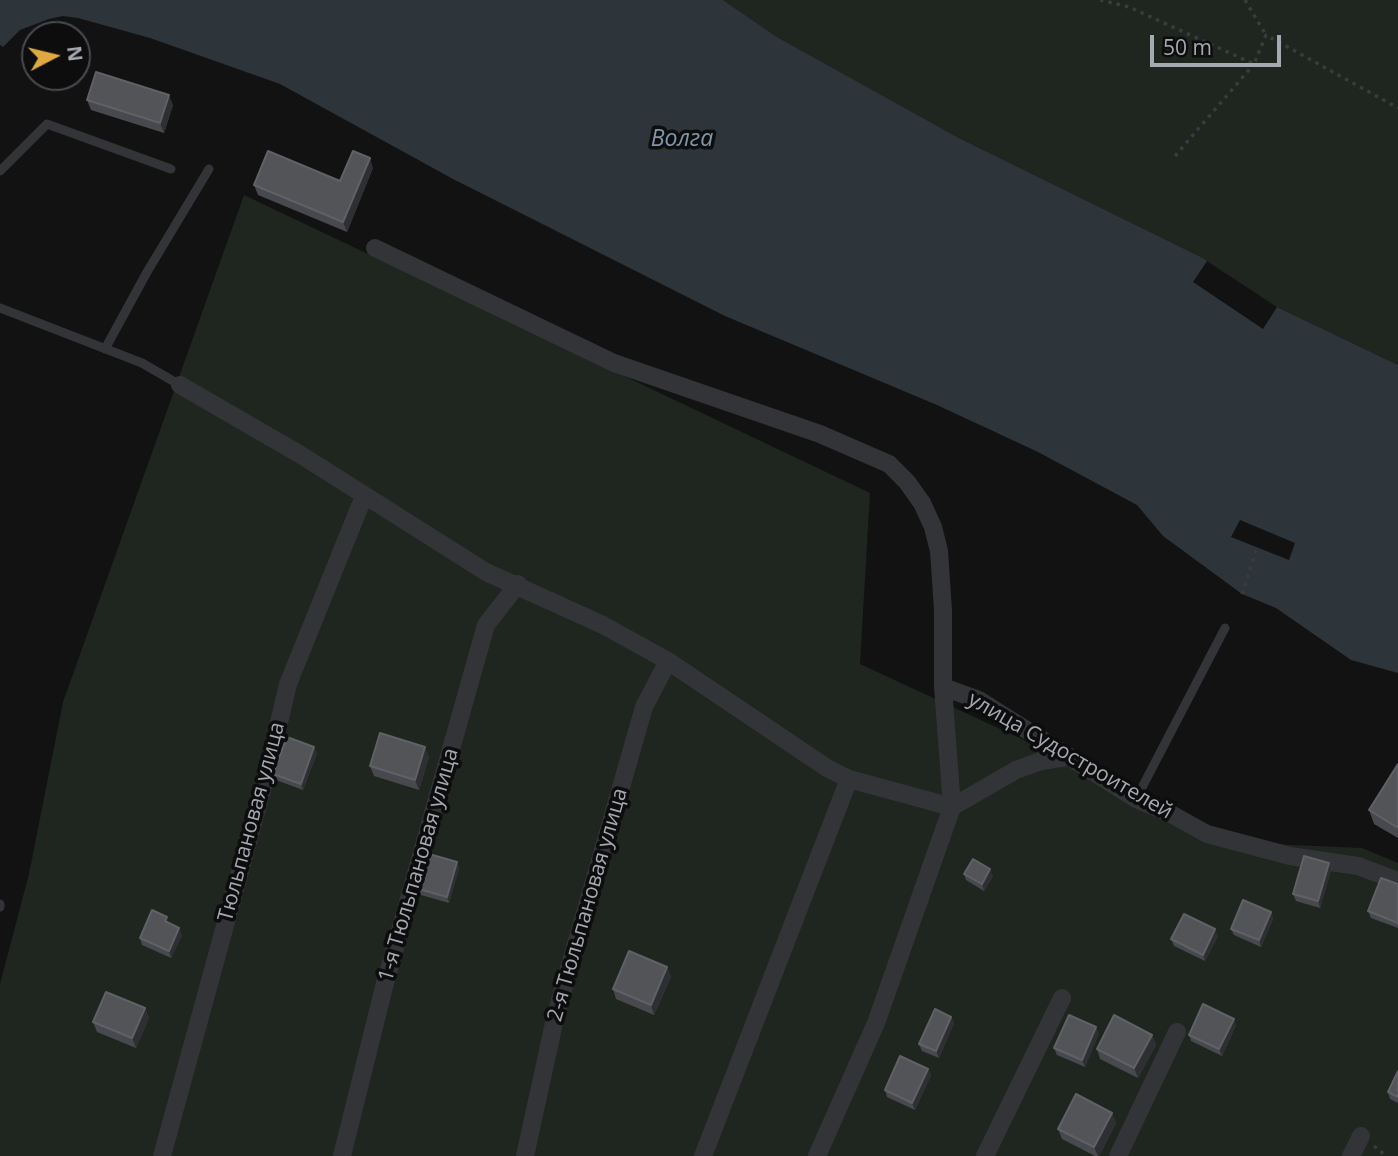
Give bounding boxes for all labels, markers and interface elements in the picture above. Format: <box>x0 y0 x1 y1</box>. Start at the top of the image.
north arrow <box>21 21 91 91</box>
scale bar <box>1153 21 1284 65</box>
text: 50 m <box>1163 33 1212 61</box>
text: N <box>61 44 89 63</box>
water label: Волга <box>651 125 713 153</box>
street label: улица Судостроителей <box>963 687 1177 825</box>
street label: Тюльпановая улица <box>213 719 291 925</box>
street label: 1-я Тюльпановая улица <box>374 746 464 984</box>
street label: 2-я Тюльпановая улица <box>543 786 633 1024</box>

